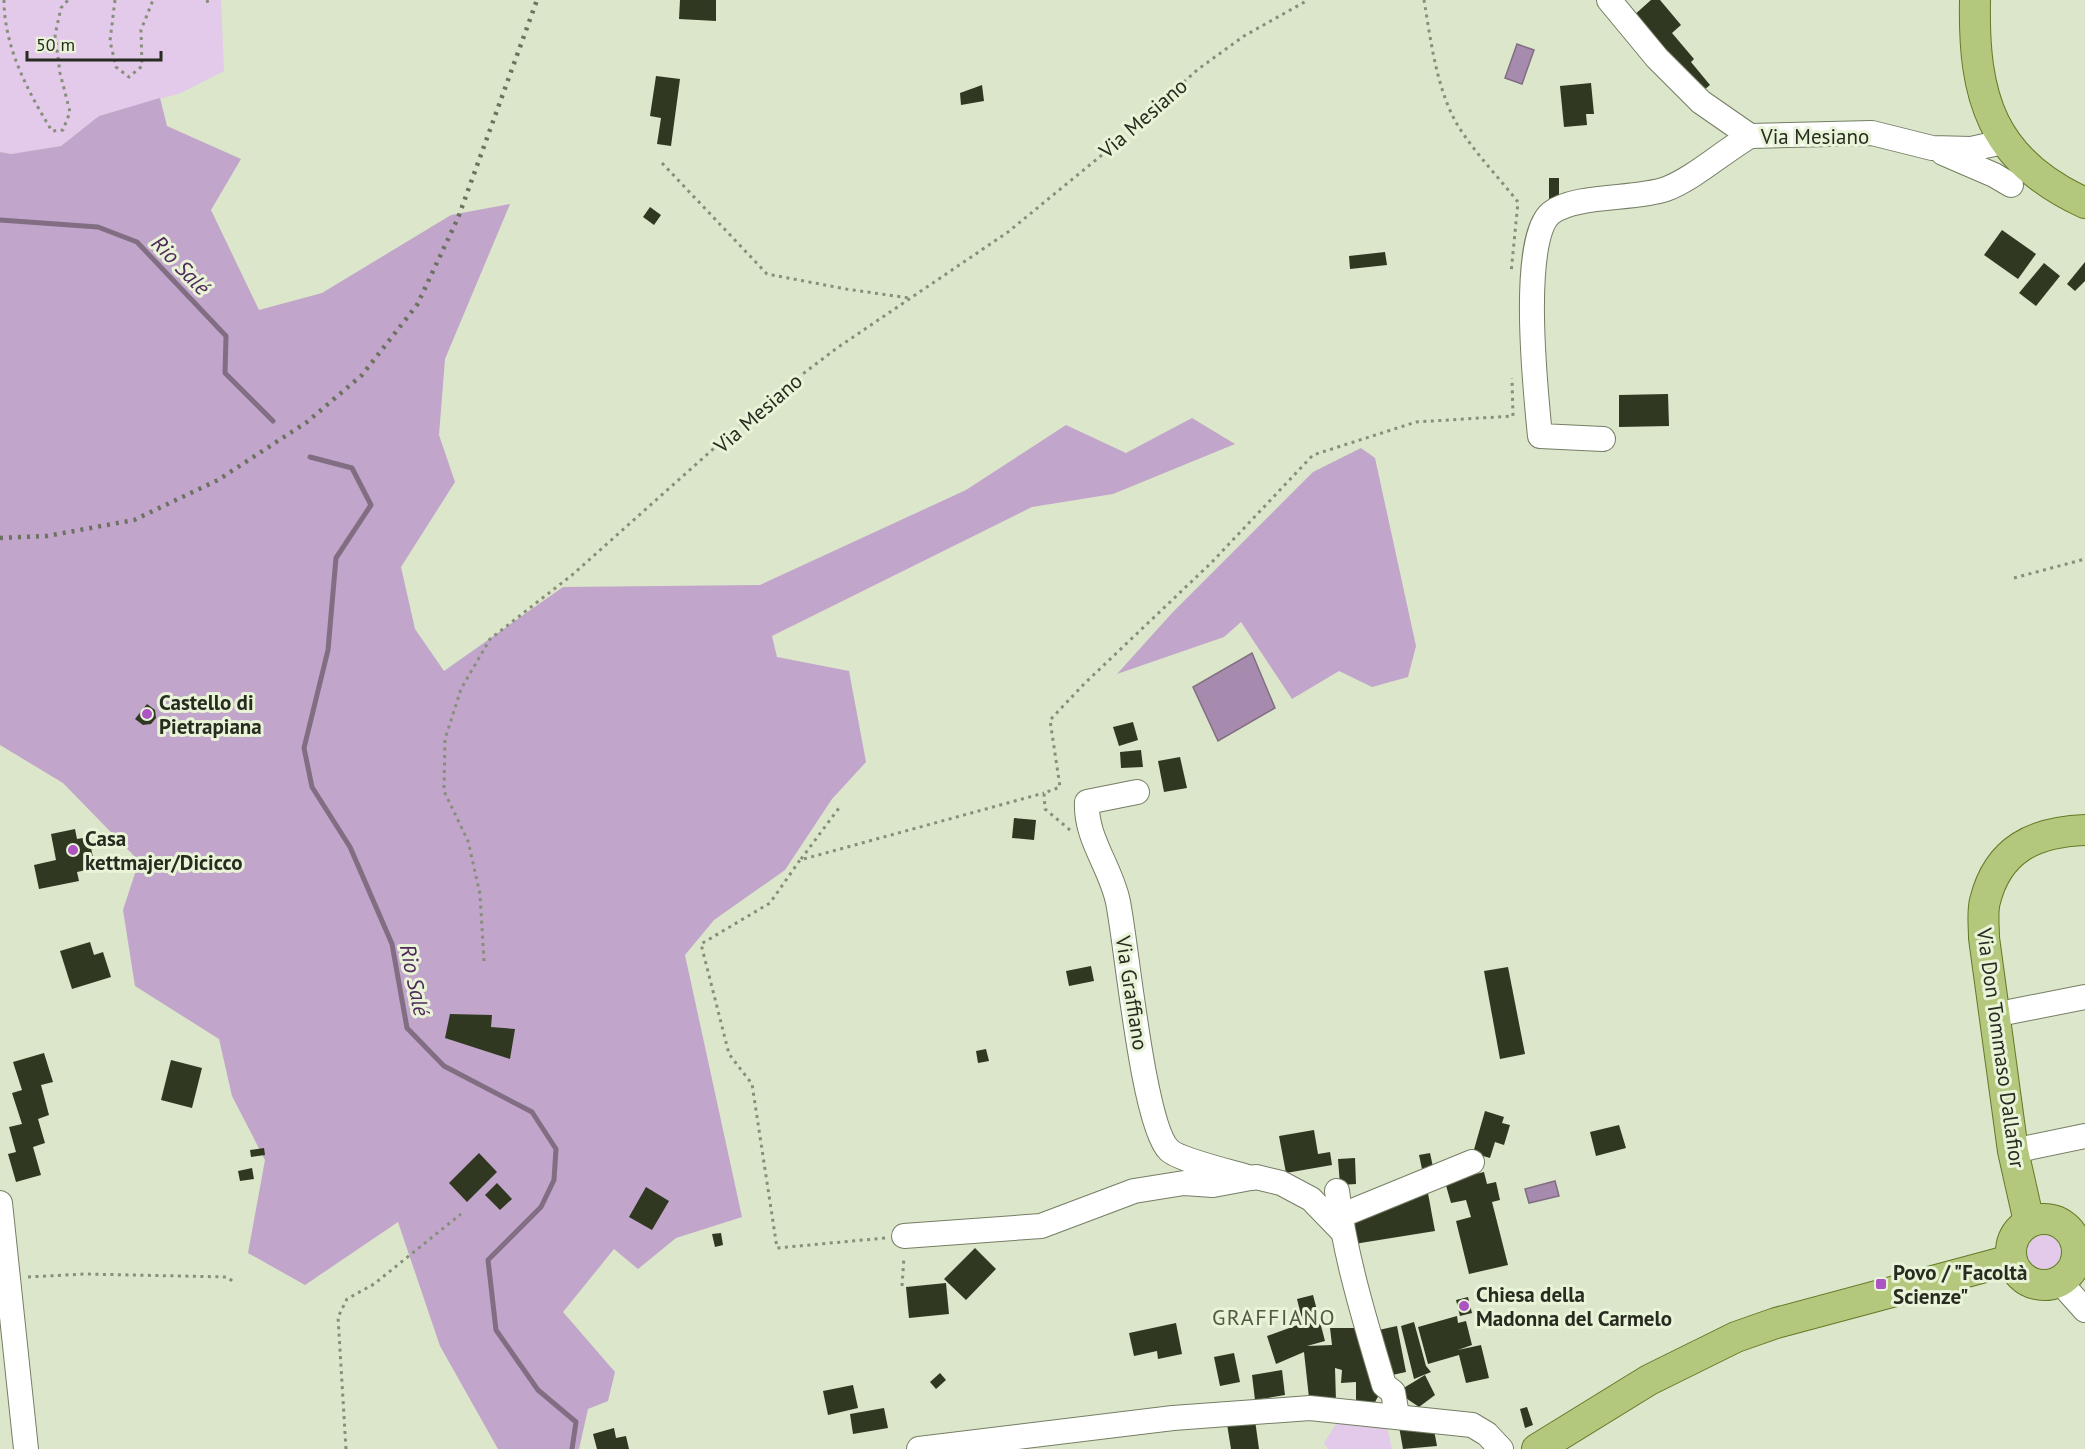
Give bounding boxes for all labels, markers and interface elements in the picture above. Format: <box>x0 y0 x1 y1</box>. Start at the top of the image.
scale bar <box>27 24 160 62</box>
text: 50 m <box>36 33 75 56</box>
street label: Via Mesiano <box>1092 72 1193 164</box>
street label: Via Mesiano <box>1760 123 1869 150</box>
water label: Rio Salé <box>146 229 217 301</box>
street label: Via Mesiano <box>707 367 808 459</box>
place label: Castello di Pietrapiana <box>159 689 262 740</box>
marker: Castello di Pietrapiana <box>140 707 154 721</box>
place label: Casa kettmajer/Dicicco <box>85 825 243 876</box>
marker: Casa kettmajer/Dicicco <box>66 843 80 857</box>
street label: Via Don Tommaso Dallafior <box>1971 925 2031 1170</box>
street label: Via Graffiano <box>1110 933 1154 1052</box>
water label: Rio Salé <box>394 942 436 1019</box>
place label: Povo / "Facoltà Scienze" <box>1893 1259 2027 1310</box>
marker: Povo / "Facoltà Scienze" <box>1874 1277 1888 1291</box>
place label: Chiesa della Madonna del Carmelo <box>1476 1281 1672 1332</box>
marker: Chiesa della Madonna del Carmelo <box>1457 1299 1471 1313</box>
district label: GRAFFIANO <box>1212 1303 1336 1331</box>

